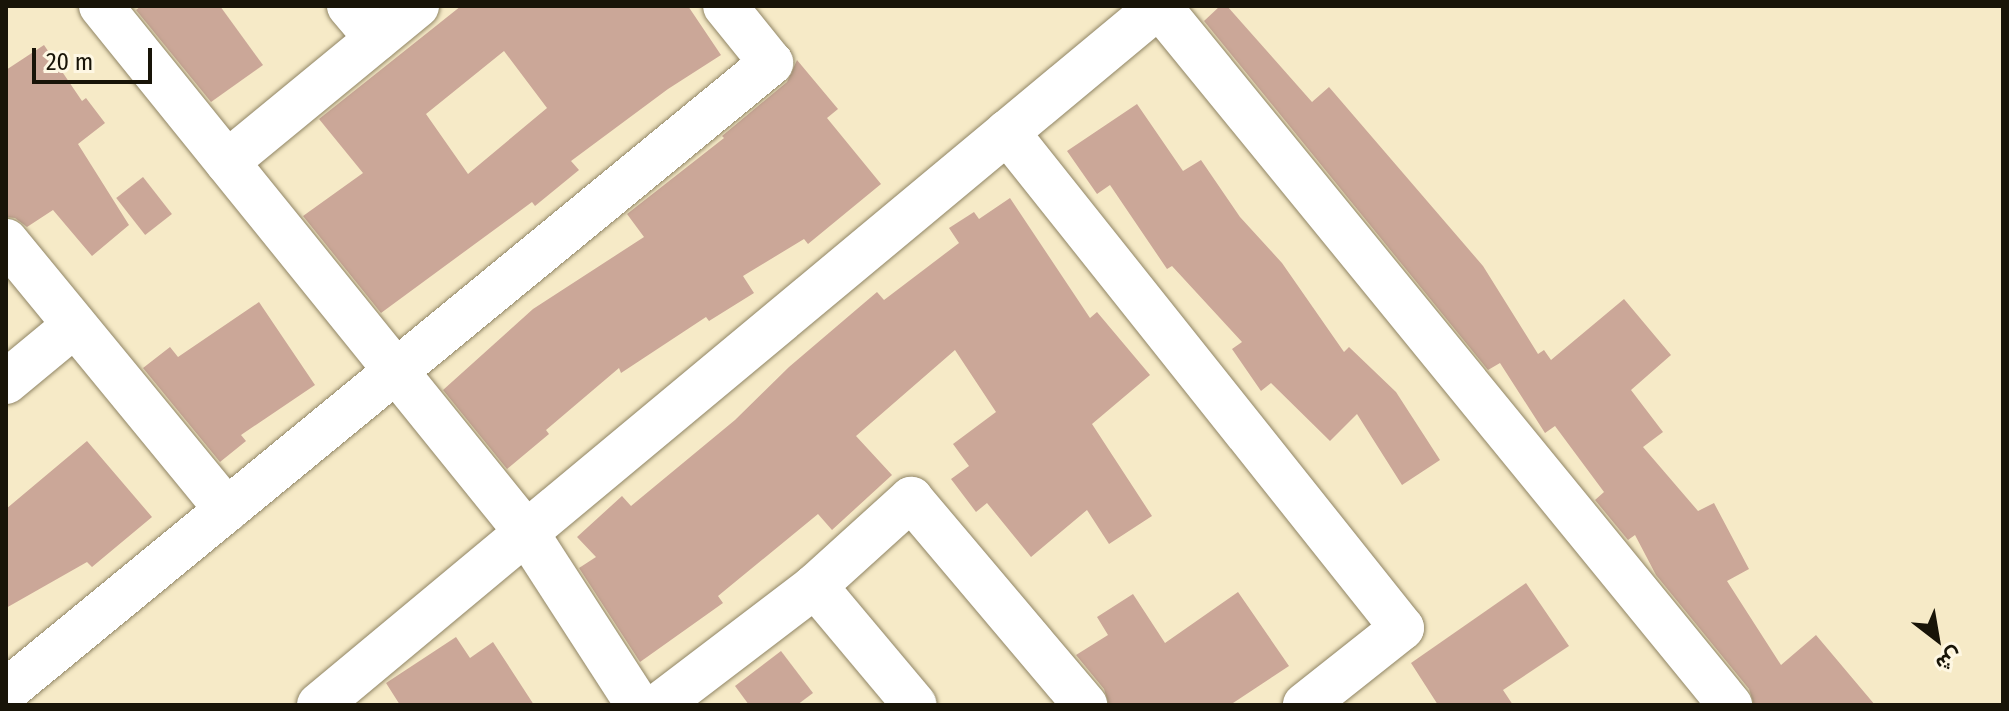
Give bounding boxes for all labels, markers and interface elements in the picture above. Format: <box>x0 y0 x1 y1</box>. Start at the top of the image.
scale bar <box>36 32 156 82</box>
text: 20 m <box>46 48 93 76</box>
north arrow <box>1897 599 1977 679</box>
text: ش <box>1931 642 1968 678</box>

